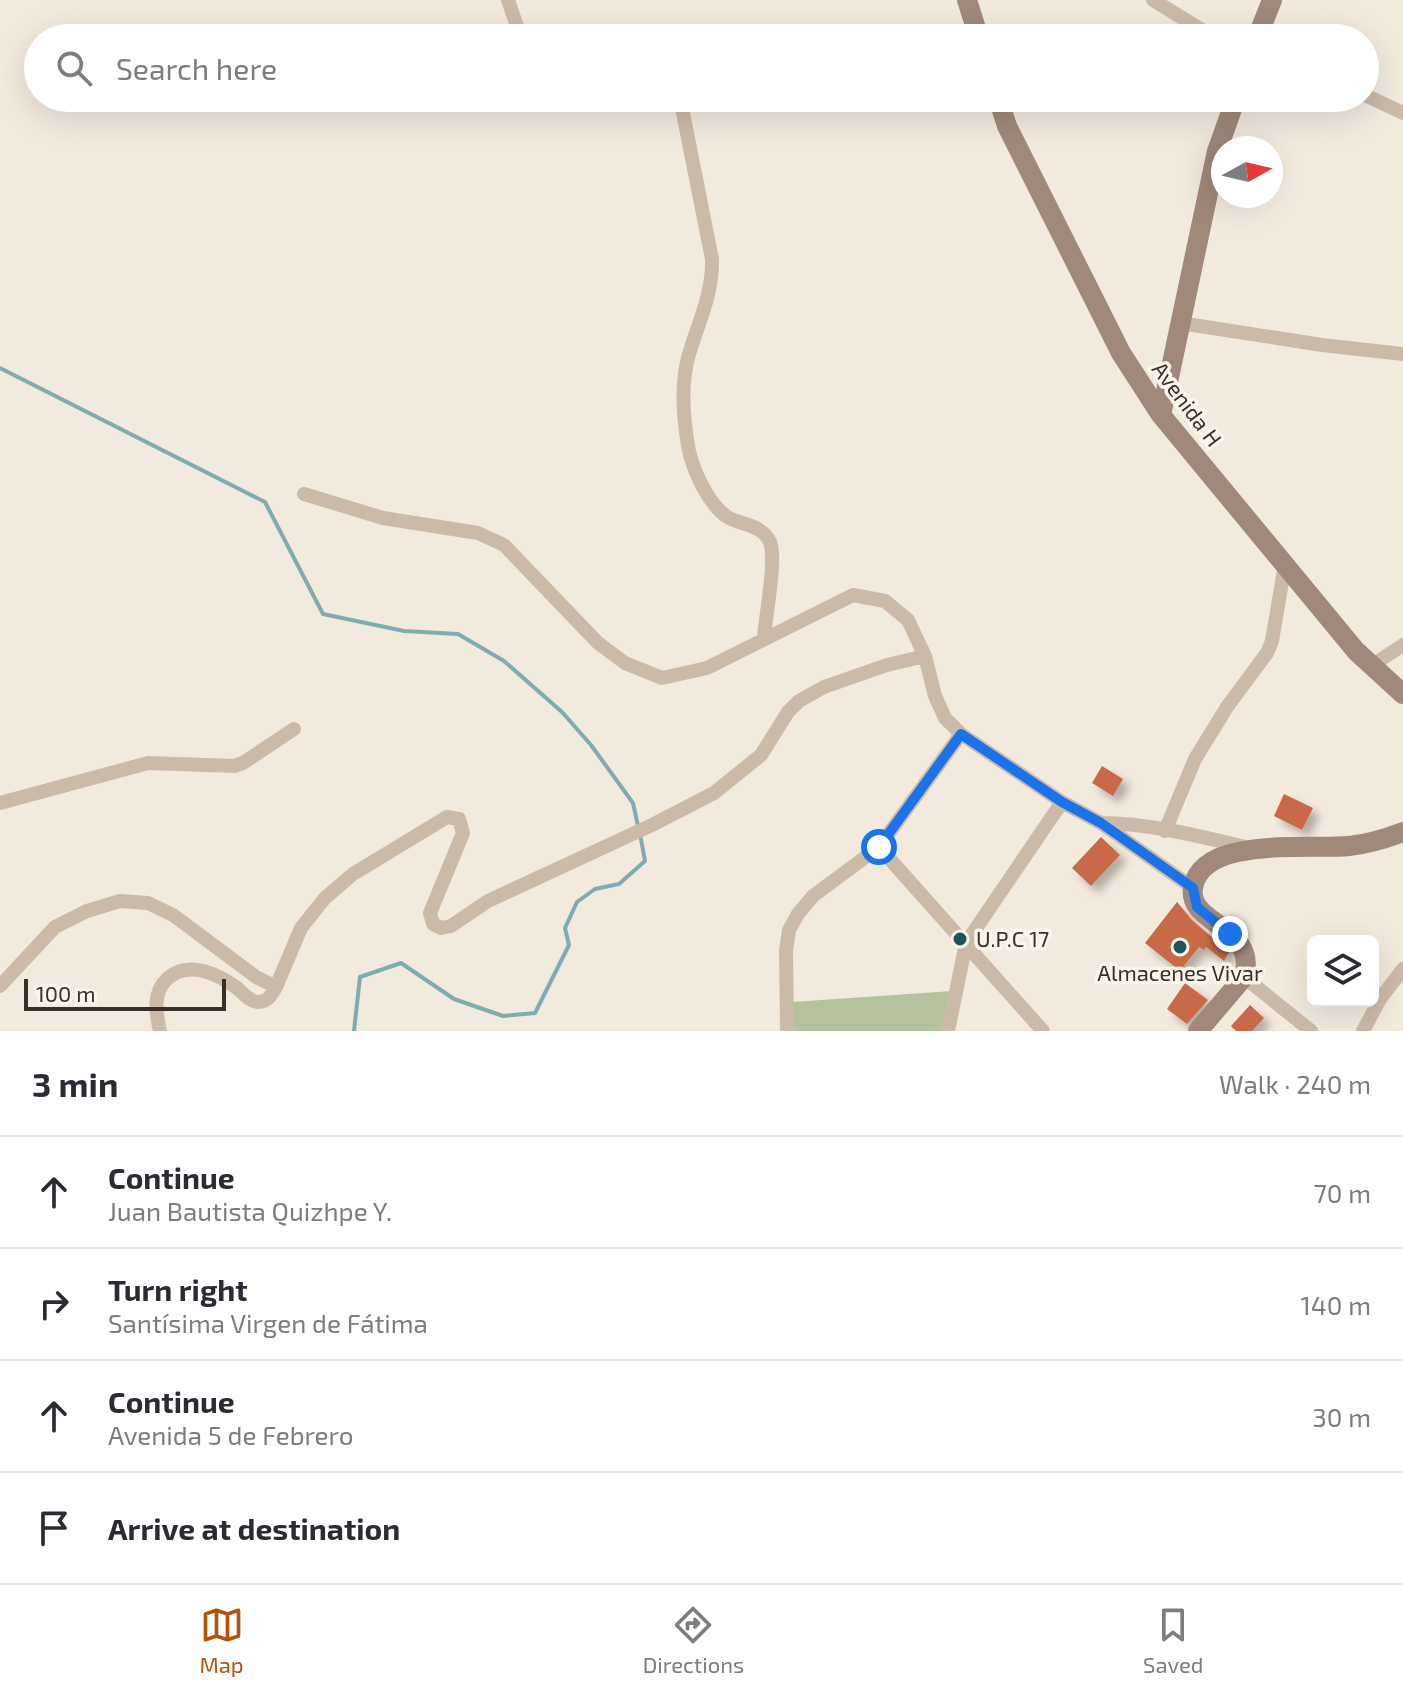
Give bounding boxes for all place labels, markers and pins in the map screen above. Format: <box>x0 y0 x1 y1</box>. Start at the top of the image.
place label: U.P.C 17 <box>976 925 1049 951</box>
marker: U.P.C 17 <box>951 930 969 948</box>
marker: Almacenes Vivar <box>1171 938 1189 956</box>
place label: Almacenes Vivar <box>1097 959 1263 985</box>

